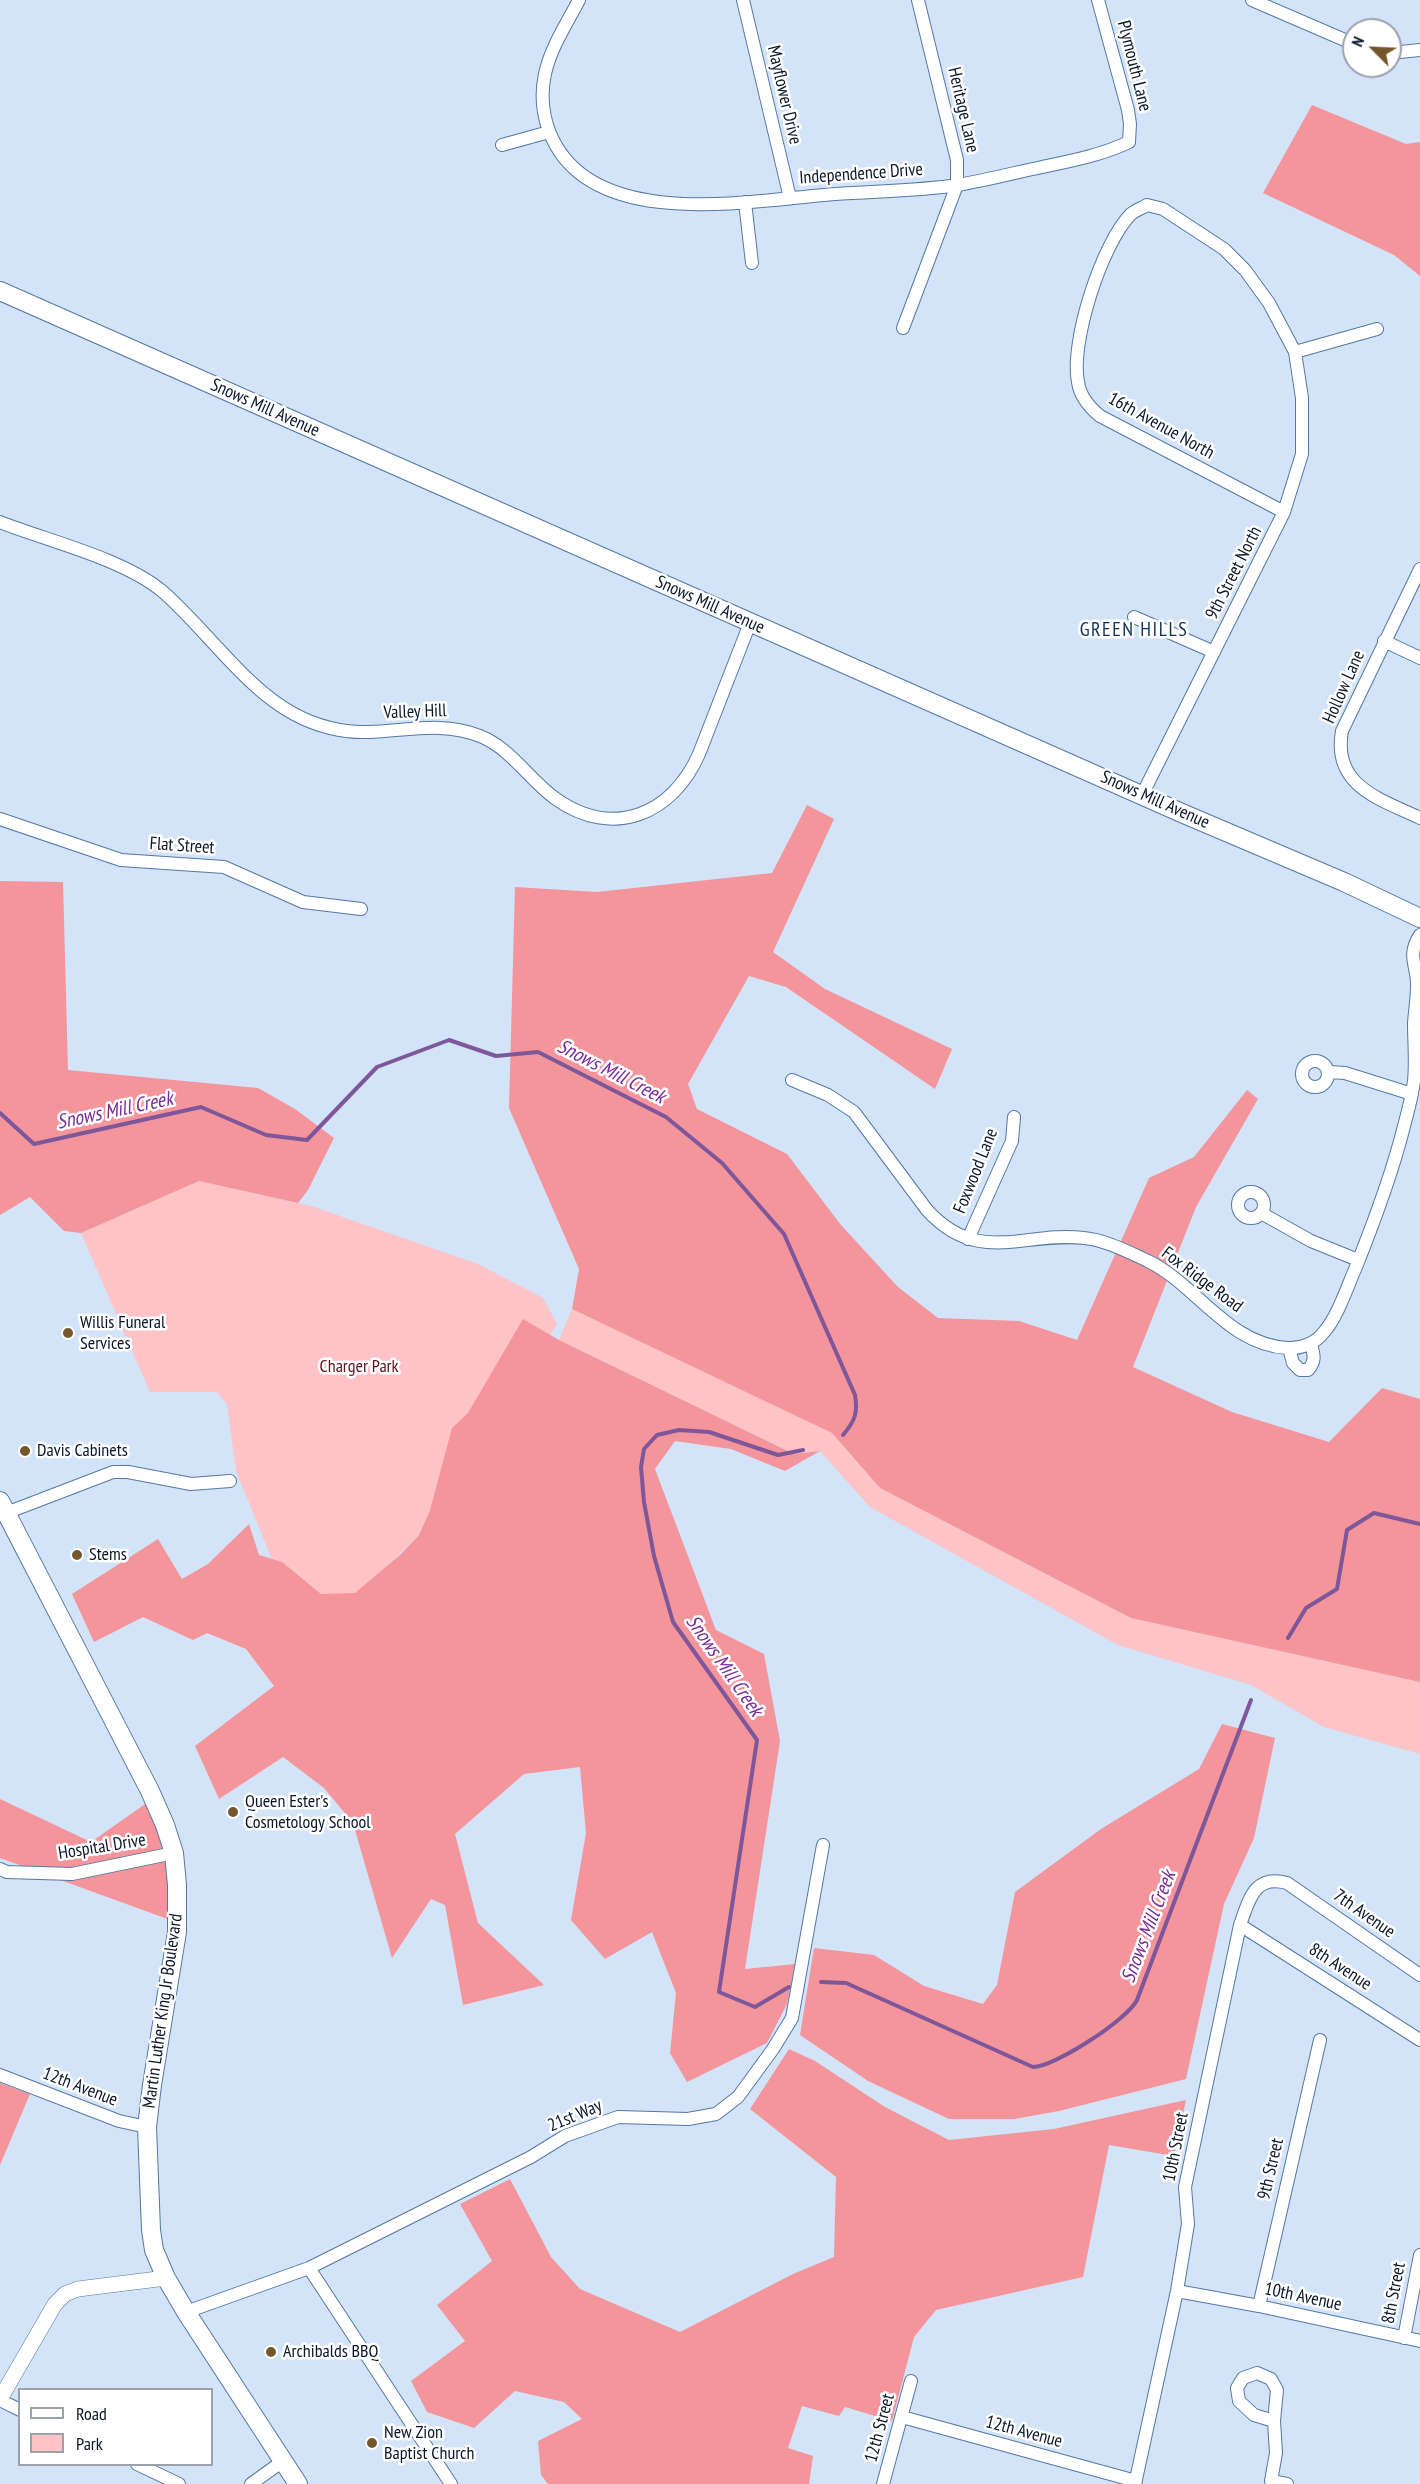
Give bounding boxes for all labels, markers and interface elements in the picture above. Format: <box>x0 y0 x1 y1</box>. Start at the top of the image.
street label: Plymouth Lane <box>1112 18 1156 114</box>
north arrow <box>1342 18 1402 78</box>
text: N <box>1346 33 1368 50</box>
street label: Mayflower Drive <box>762 43 806 147</box>
street label: Heritage Lane <box>943 65 983 155</box>
street label: Independence Drive <box>799 159 923 189</box>
street label: Snows Mill Avenue <box>207 374 323 442</box>
street label: 16th Avenue North <box>1104 388 1218 464</box>
street label: 9th Street North <box>1201 523 1267 623</box>
street label: Snows Mill Avenue <box>652 571 768 639</box>
district label: GREEN HILLS <box>1080 618 1188 642</box>
street label: Hollow Lane <box>1318 647 1370 727</box>
street label: Valley Hill <box>383 700 447 724</box>
street label: Snows Mill Avenue <box>1097 766 1213 834</box>
street label: Flat Street <box>149 833 215 859</box>
water label: Snows Mill Creek <box>553 1035 669 1109</box>
water label: Snows Mill Creek <box>55 1087 175 1135</box>
street label: Foxwood Lane <box>949 1125 1003 1217</box>
street label: Fox Ridge Road <box>1157 1242 1247 1318</box>
place label: Willis Funeral Services <box>80 1312 165 1354</box>
marker: Willis Funeral Services <box>61 1326 75 1340</box>
park label: Charger Park <box>319 1356 399 1378</box>
place label: Davis Cabinets <box>37 1440 128 1462</box>
marker: Davis Cabinets <box>18 1444 32 1458</box>
place label: Stems <box>89 1544 127 1566</box>
marker: Stems <box>70 1548 84 1562</box>
water label: Snows Mill Creek <box>680 1611 768 1721</box>
place label: Queen Ester's Cosmetology School <box>245 1791 370 1834</box>
marker: Queen Ester's Cosmetology School <box>226 1805 240 1819</box>
street label: Hospital Drive <box>57 1829 147 1865</box>
water label: Snows Mill Creek <box>1117 1868 1181 1986</box>
street label: 7th Avenue <box>1329 1885 1399 1943</box>
street label: Martin Luther King Jr Boulevard <box>139 1912 187 2110</box>
street label: 8th Avenue <box>1305 1939 1375 1995</box>
street label: 12th Avenue <box>40 2063 120 2111</box>
street label: 21st Way <box>545 2095 605 2137</box>
street label: 10th Street <box>1159 2111 1193 2183</box>
street label: 9th Street <box>1253 2136 1289 2202</box>
street label: 8th Street <box>1377 2260 1411 2326</box>
street label: 10th Avenue <box>1262 2278 1344 2316</box>
place label: Archibalds BBQ <box>283 2341 378 2363</box>
marker: Archibalds BBQ <box>264 2345 278 2359</box>
legend <box>18 2388 213 2466</box>
street label: 12th Street <box>860 2391 900 2465</box>
text: Road <box>76 2402 107 2425</box>
street label: 12th Avenue <box>983 2411 1065 2453</box>
place label: New Zion Baptist Church <box>384 2422 474 2464</box>
text: Park <box>76 2432 103 2455</box>
marker: New Zion Baptist Church <box>365 2436 379 2450</box>

